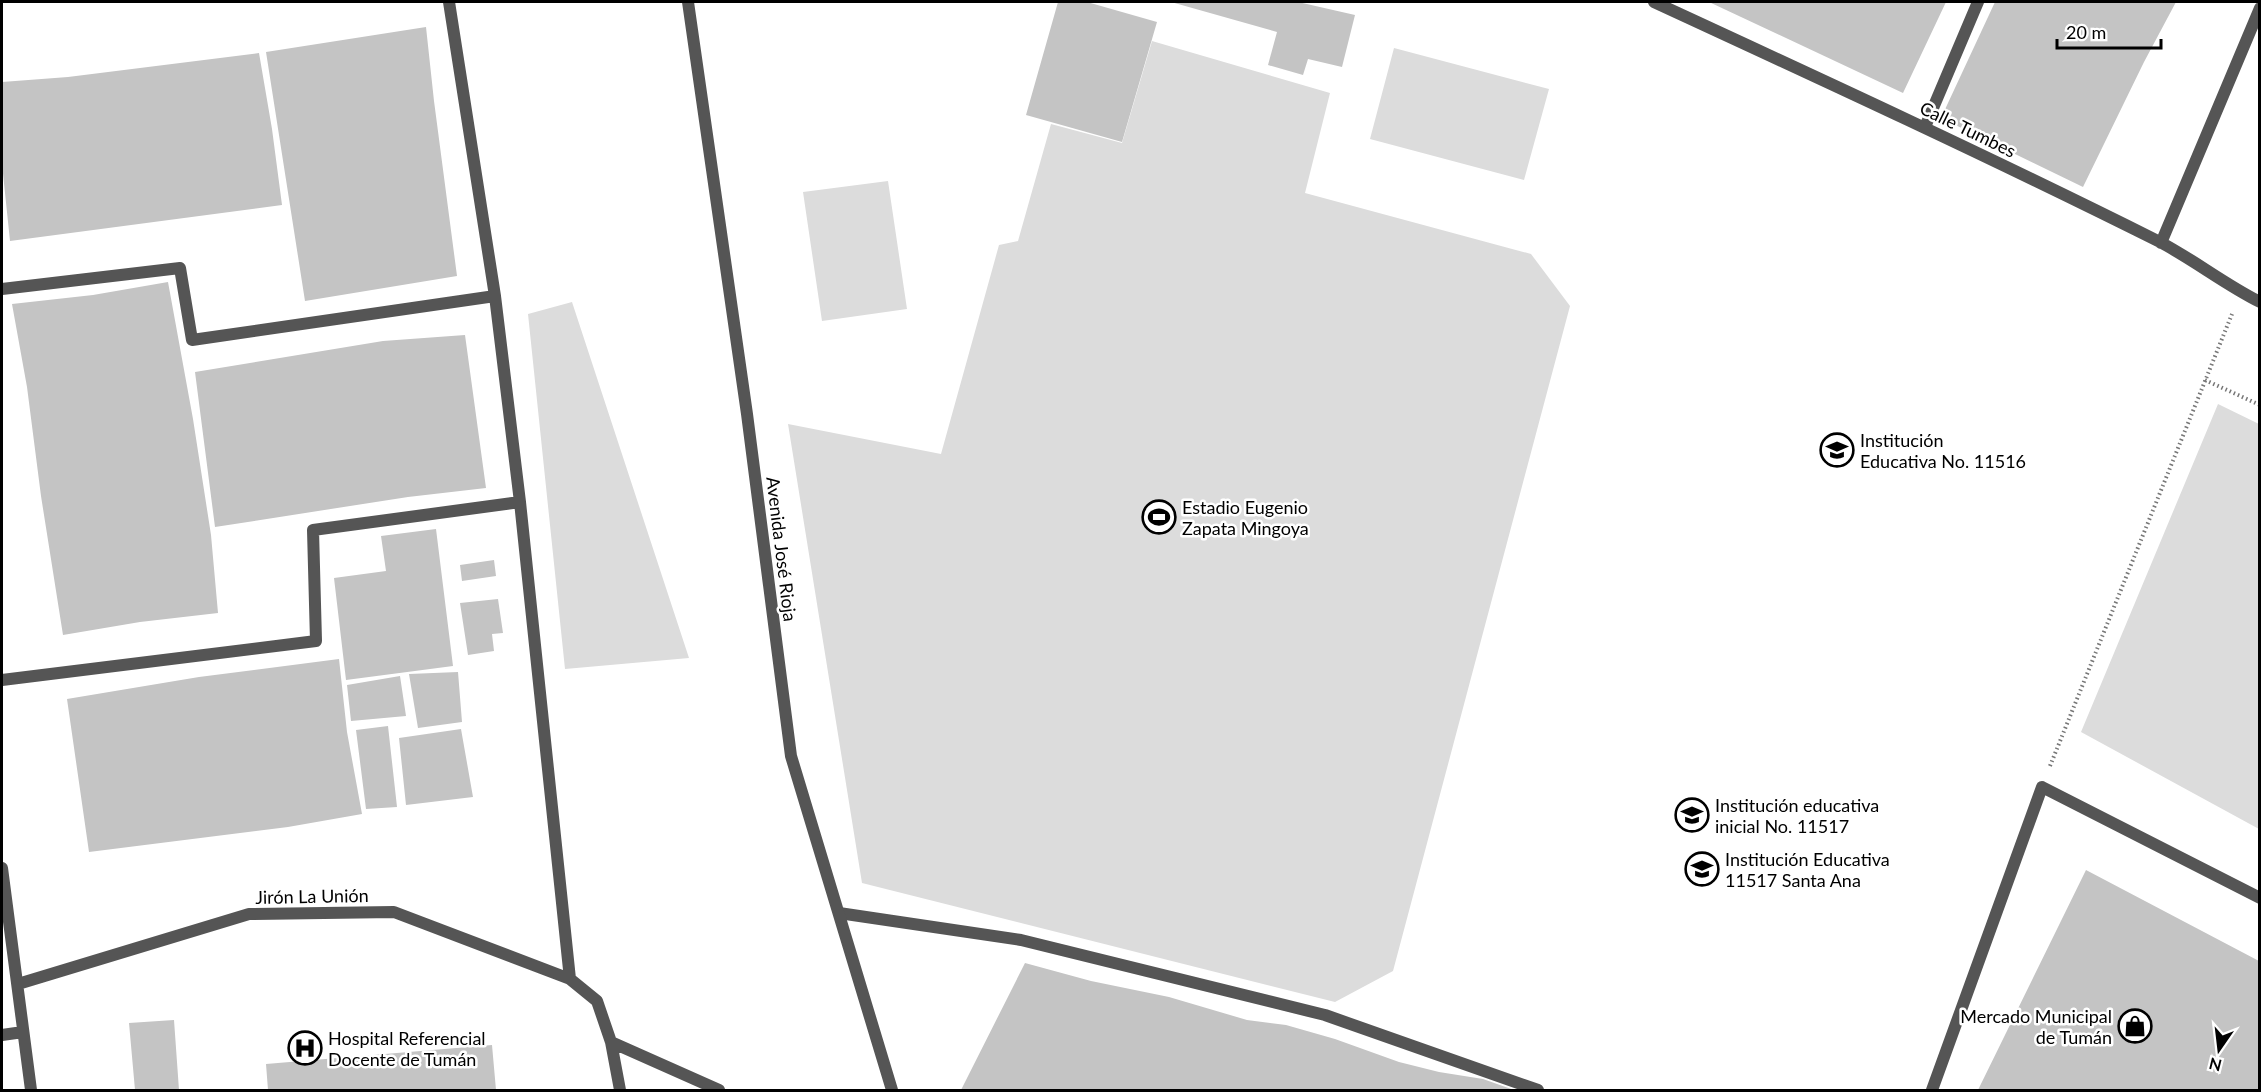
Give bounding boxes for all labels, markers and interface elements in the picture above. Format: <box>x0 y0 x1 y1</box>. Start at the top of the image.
scale bar <box>2057 12 2160 50</box>
text: 20 m <box>2066 21 2106 43</box>
street label: Calle Tumbes <box>1916 96 2020 162</box>
place label: Institución Educativa No. 11516 <box>1860 429 2026 472</box>
school or university icon: Institución Educativa No. 11516 <box>1819 432 1855 468</box>
street label: Avenida José Rioja <box>762 475 802 623</box>
place label: Estadio Eugenio Zapata Mingoya <box>1182 496 1309 539</box>
sports icon: Estadio Eugenio Zapata Mingoya <box>1141 499 1177 535</box>
place label: Institución educativa inicial No. 11517 <box>1715 794 1879 837</box>
school or university icon: Institución educativa inicial No. 11517 <box>1674 797 1710 833</box>
place label: Institución Educativa 11517 Santa Ana <box>1725 848 1890 891</box>
school or university icon: Institución Educativa 11517 Santa Ana <box>1684 851 1720 887</box>
street label: Jirón La Unión <box>255 884 369 908</box>
place label: Mercado Municipal de Tumán <box>1960 1005 2112 1048</box>
shop icon: Mercado Municipal de Tumán <box>2117 1008 2153 1044</box>
north arrow <box>2189 1020 2249 1080</box>
place label: Hospital Referencial Docente de Tumán <box>328 1027 486 1070</box>
hospital icon: Hospital Referencial Docente de Tumán <box>287 1030 323 1066</box>
text: N <box>2207 1054 2224 1076</box>

